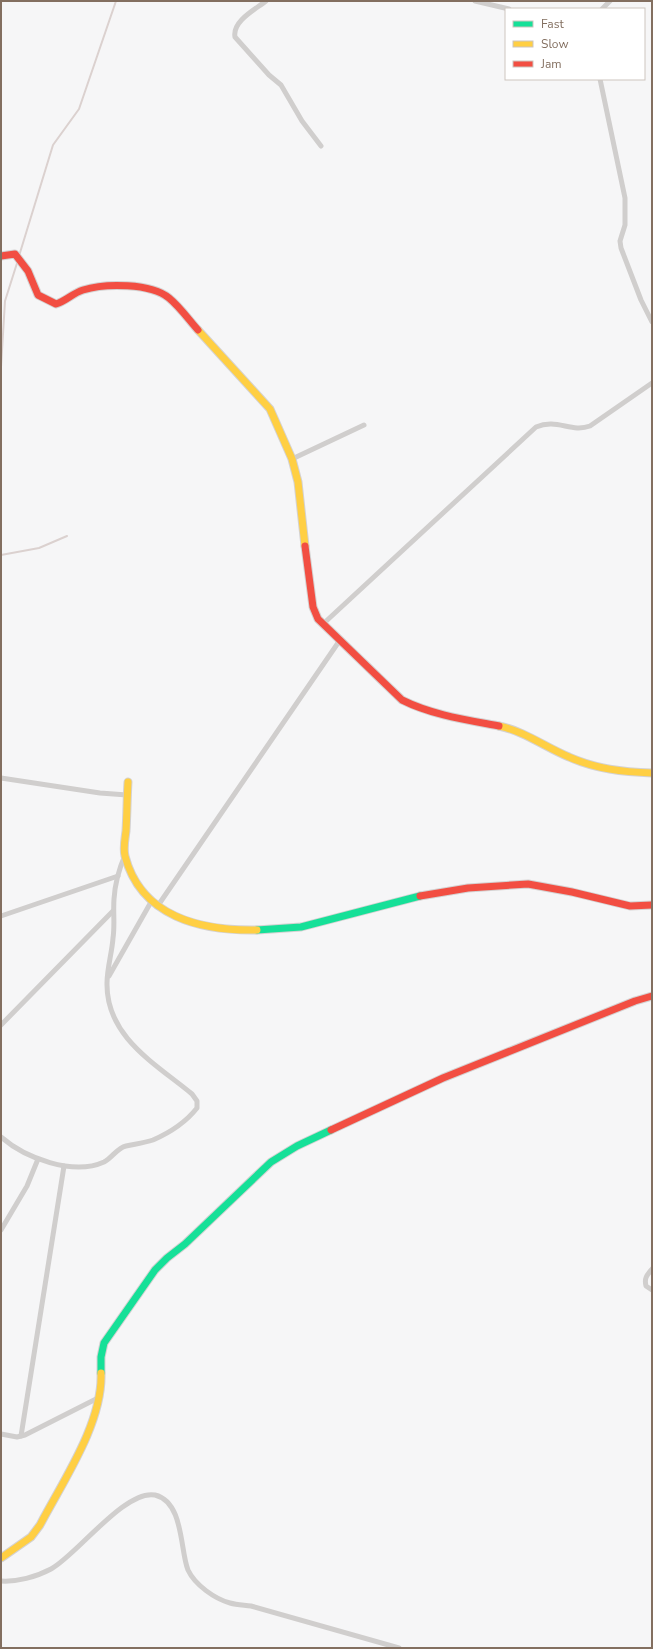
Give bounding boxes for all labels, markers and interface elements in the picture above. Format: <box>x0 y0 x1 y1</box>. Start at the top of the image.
legend <box>505 8 645 80</box>
text: Fast <box>541 16 564 32</box>
text: Slow <box>541 36 569 52</box>
text: Jam <box>540 56 562 72</box>

